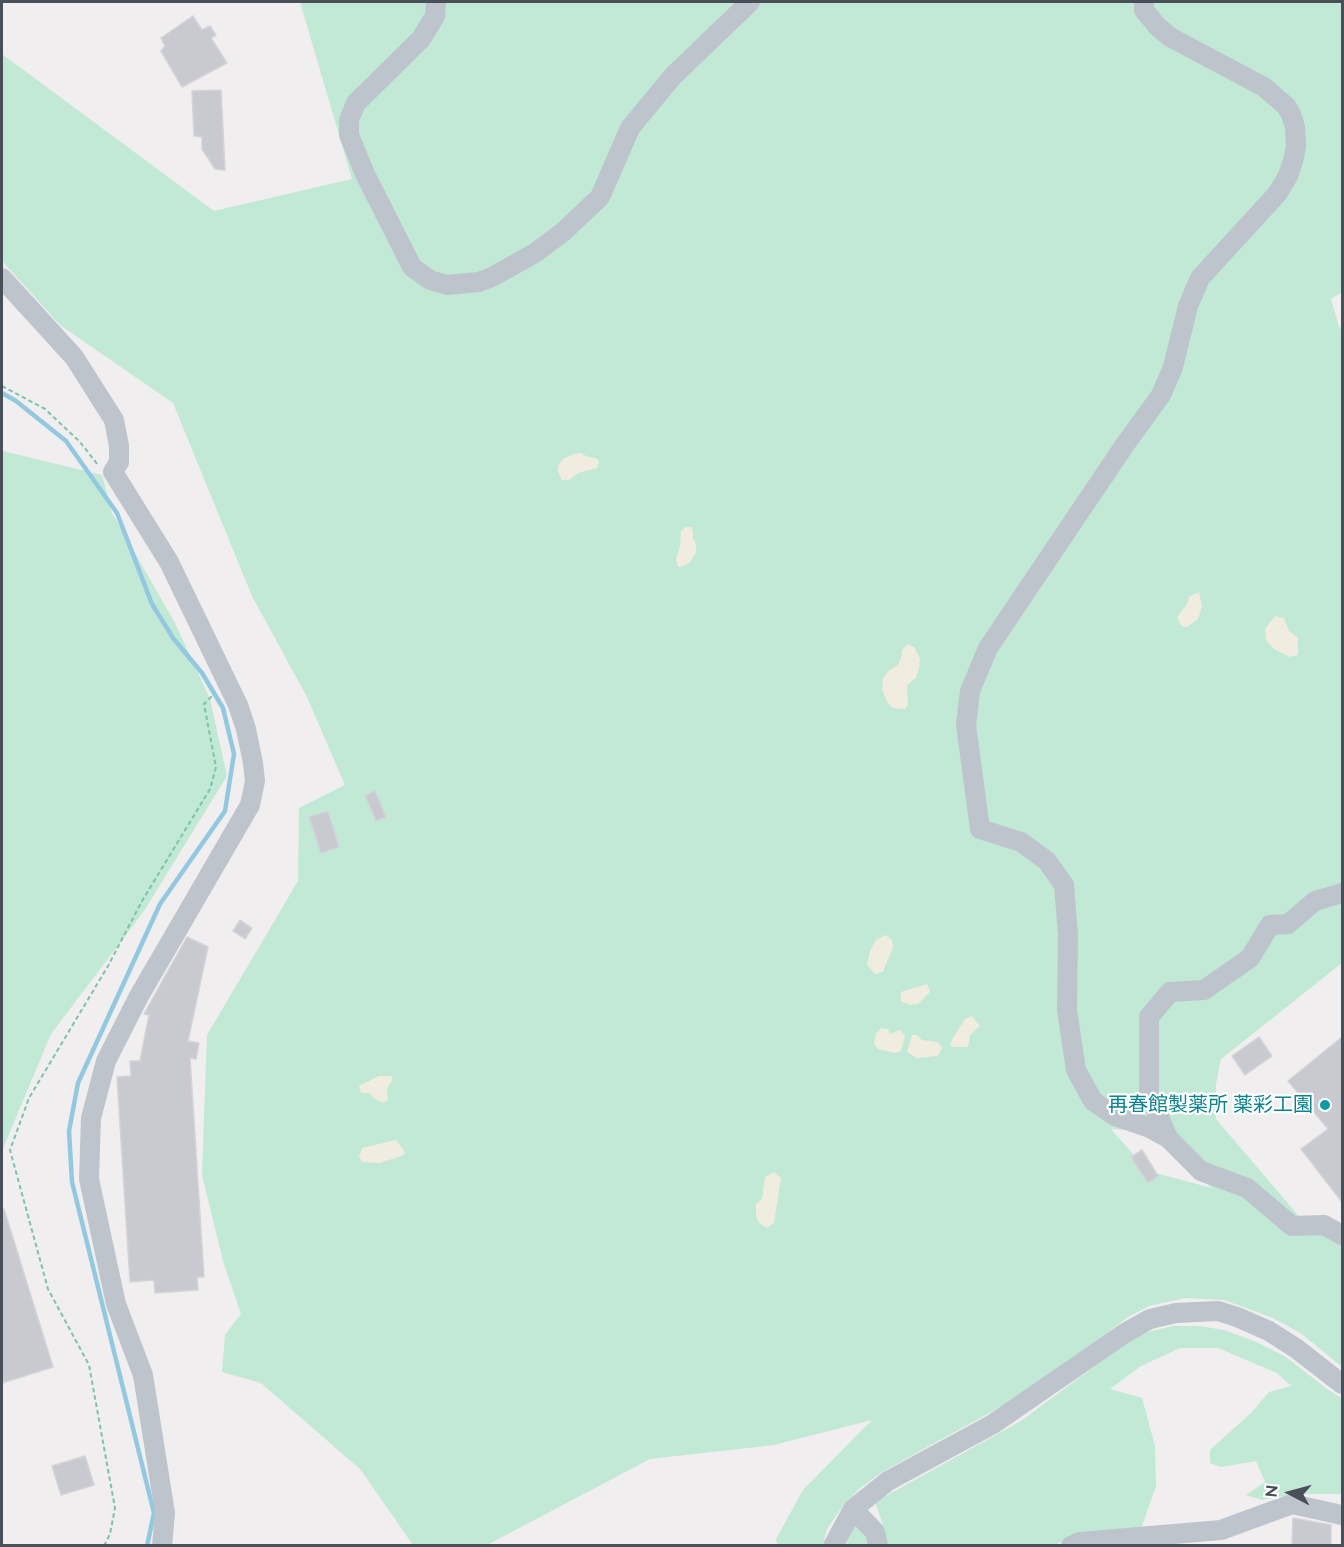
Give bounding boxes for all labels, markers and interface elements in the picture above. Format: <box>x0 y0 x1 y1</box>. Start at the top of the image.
place label: 再春館製薬所 薬彩工園 <box>1108 1093 1313 1117</box>
marker: 再春館製薬所 薬彩工園 <box>1318 1098 1332 1112</box>
north arrow <box>1260 1463 1320 1523</box>
text: N <box>1262 1484 1282 1498</box>

